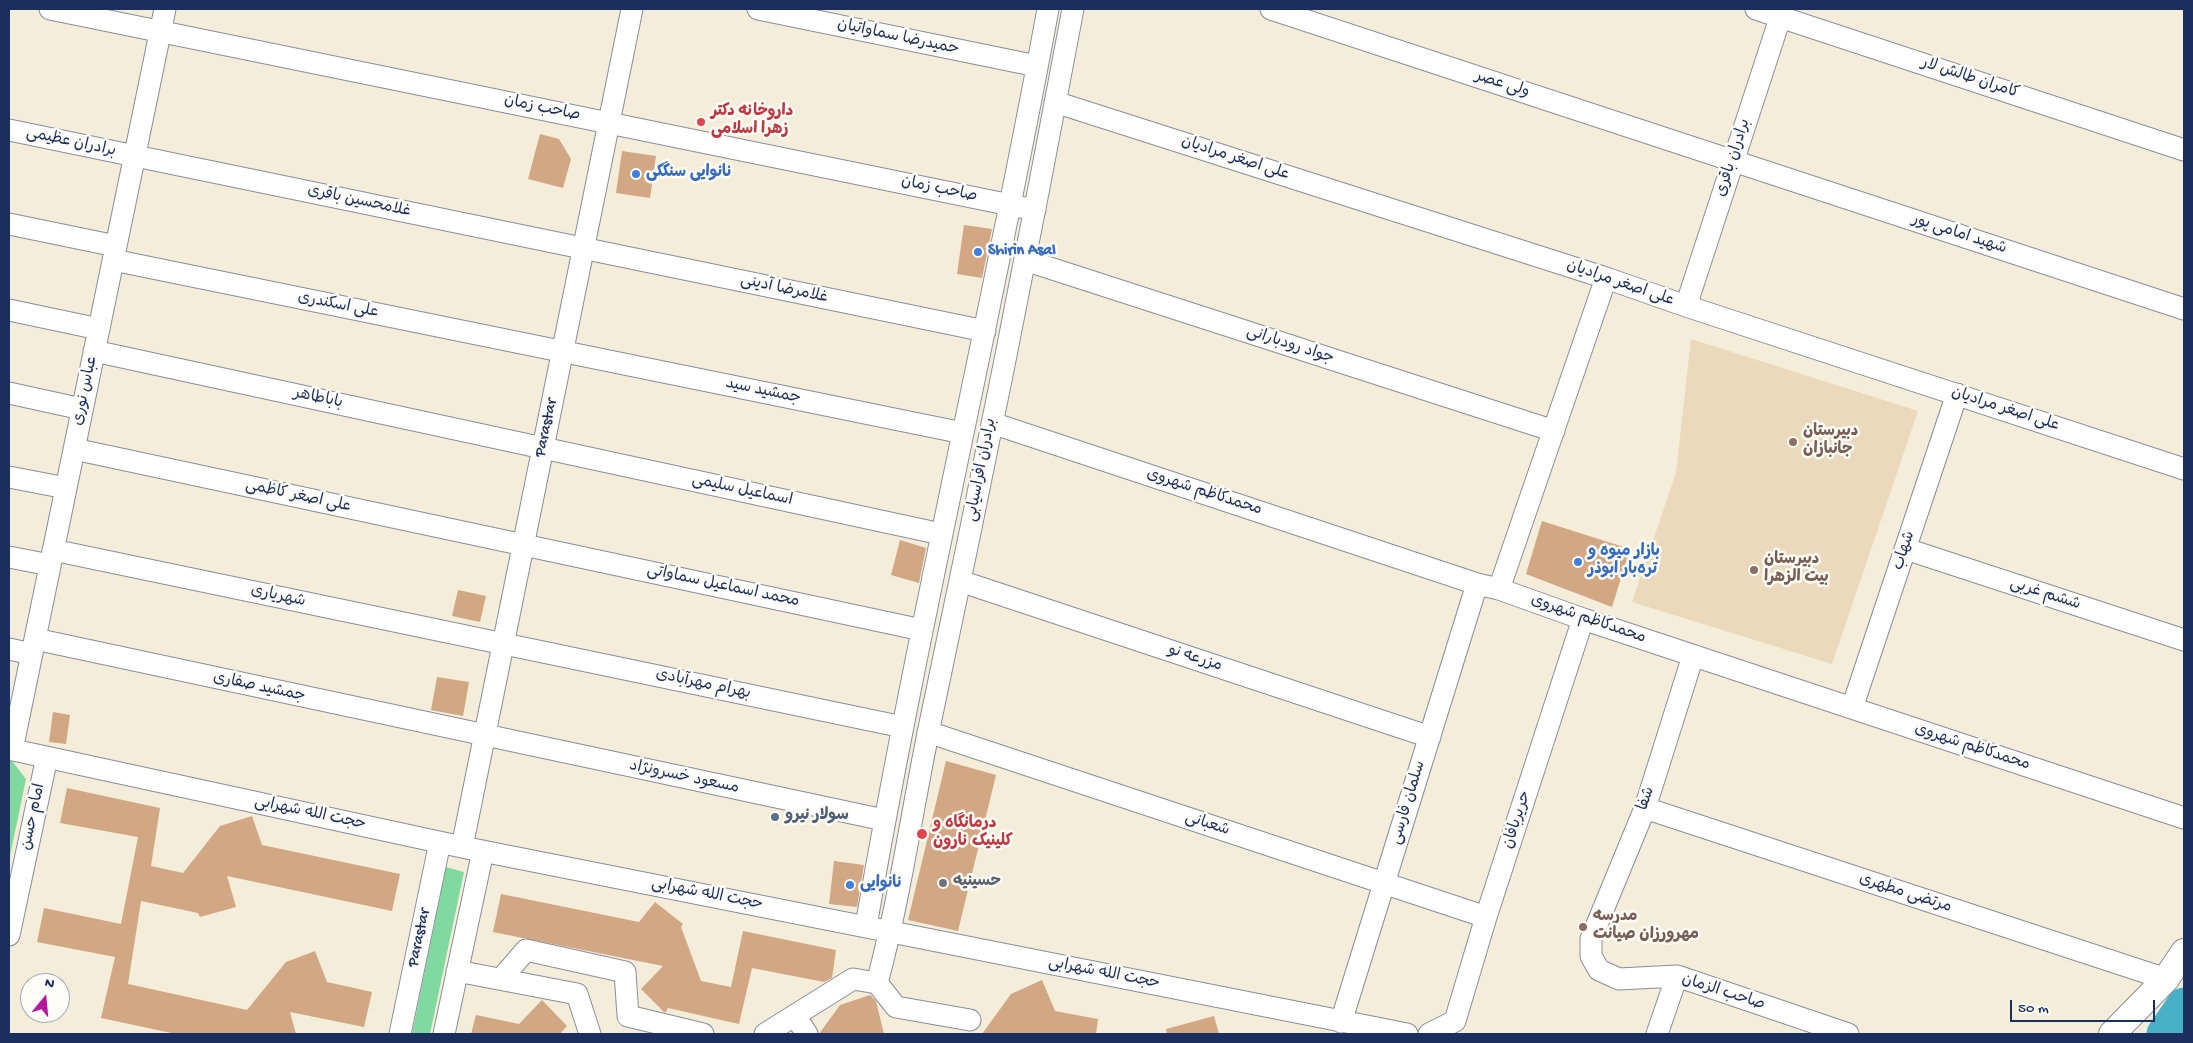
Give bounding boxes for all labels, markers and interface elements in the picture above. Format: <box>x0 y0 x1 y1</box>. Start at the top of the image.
street label: حمیدرضا سماواتیان <box>835 16 961 60</box>
street label: کامران طالش لار <box>1918 54 2022 104</box>
street label: ولی عصر <box>1472 67 1532 103</box>
street label: صاحب زمان <box>502 92 582 126</box>
place label: داروخانه دکتر زهرا اسلامی <box>711 103 793 141</box>
marker: داروخانه دکتر زهرا اسلامی <box>695 116 707 128</box>
street label: برادران باقری <box>1712 117 1756 199</box>
street label: برادران عظیمی <box>24 124 118 162</box>
street label: علی اصغر مرادیان <box>1179 133 1291 185</box>
place label: نانوایی سنگکی <box>646 164 732 184</box>
marker: نانوایی سنگکی <box>630 168 642 180</box>
street label: صاحب زمان <box>899 173 979 207</box>
street label: غلامحسین باقری <box>306 182 412 222</box>
street label: شهید امامی پور <box>1909 211 2009 259</box>
place label: Shirin Asal <box>988 242 1056 262</box>
marker: Shirin Asal <box>972 246 984 258</box>
street label: علی اصغر مرادیان <box>1564 257 1676 311</box>
street label: غلامرضا آدینی <box>739 271 829 309</box>
street label: علی اسکندری <box>296 289 380 323</box>
street label: جواد رودبارانی <box>1244 323 1336 369</box>
street label: عباس نوری <box>69 355 103 427</box>
street label: جمشید سید <box>723 375 803 409</box>
street label: باباطاهر <box>292 384 344 414</box>
street label: علی اصغر مرادیان <box>1949 384 2061 436</box>
street label: Parastar <box>531 397 563 459</box>
street label: برادران افراسیابی <box>963 417 1001 523</box>
place label: دبیرستان جانبازان <box>1803 423 1858 461</box>
marker: دبیرستان جانبازان <box>1787 436 1799 448</box>
street label: محمدکاظم شهروی <box>1144 465 1264 521</box>
street label: اسماعیل سلیمی <box>690 471 794 511</box>
street label: علی اصغر کاظمی <box>243 476 353 518</box>
street label: شهاب <box>1890 529 1920 573</box>
place label: بازار میوه و تره‌بار ابوذر <box>1588 543 1660 581</box>
place label: دبیرستان بیت الزهرا <box>1764 551 1829 589</box>
marker: بازار میوه و تره‌بار ابوذر <box>1572 556 1584 568</box>
street label: محمد اسماعیل سماواتی <box>645 561 801 613</box>
marker: دبیرستان بیت الزهرا <box>1748 564 1760 576</box>
street label: ششم غربی <box>2007 575 2083 615</box>
street label: شهریاری <box>249 582 307 612</box>
street label: محمدکاظم شهروی <box>1528 591 1648 649</box>
street label: مزرعه نو <box>1166 641 1224 677</box>
street label: بهرام مهرآبادی <box>654 666 752 704</box>
street label: جمشید صفاری <box>211 669 307 707</box>
street label: محمدکاظم شهروی <box>1912 720 2032 776</box>
street label: مسعود خسرونژاد <box>627 757 741 799</box>
street label: سلمان فارسی <box>1387 759 1431 847</box>
street label: امام حسن <box>18 782 50 852</box>
street label: شفا <box>1634 785 1660 813</box>
street label: حریربافان <box>1500 788 1536 852</box>
street label: حجت الله شهرابی <box>253 793 367 835</box>
place label: سولار نیرو <box>785 807 849 827</box>
street label: شعبانی <box>1182 809 1232 841</box>
marker: سولار نیرو <box>769 811 781 823</box>
place label: درمانگاه و کلینیک نارون <box>933 815 1013 853</box>
marker: درمانگاه و کلینیک نارون <box>915 827 929 841</box>
street label: مرتضی مطهری <box>1856 870 1954 918</box>
place label: حسینیه <box>953 873 1001 893</box>
street label: حجت الله شهرابی <box>650 875 764 915</box>
place label: نانوایی <box>860 875 903 895</box>
marker: حسینیه <box>937 877 949 889</box>
marker: نانوایی <box>844 879 856 891</box>
street label: Parastar <box>404 907 436 969</box>
place label: مدرسه مهرورزان صیانت <box>1593 908 1699 946</box>
marker: مدرسه مهرورزان صیانت <box>1577 921 1589 933</box>
street label: حجت الله شهرابی <box>1047 954 1161 994</box>
street label: صاحب الزمان <box>1679 971 1767 1015</box>
north arrow <box>20 973 70 1023</box>
text: N <box>42 975 56 994</box>
scale bar <box>2013 990 2158 1022</box>
text: 50 m <box>2018 1000 2049 1018</box>

